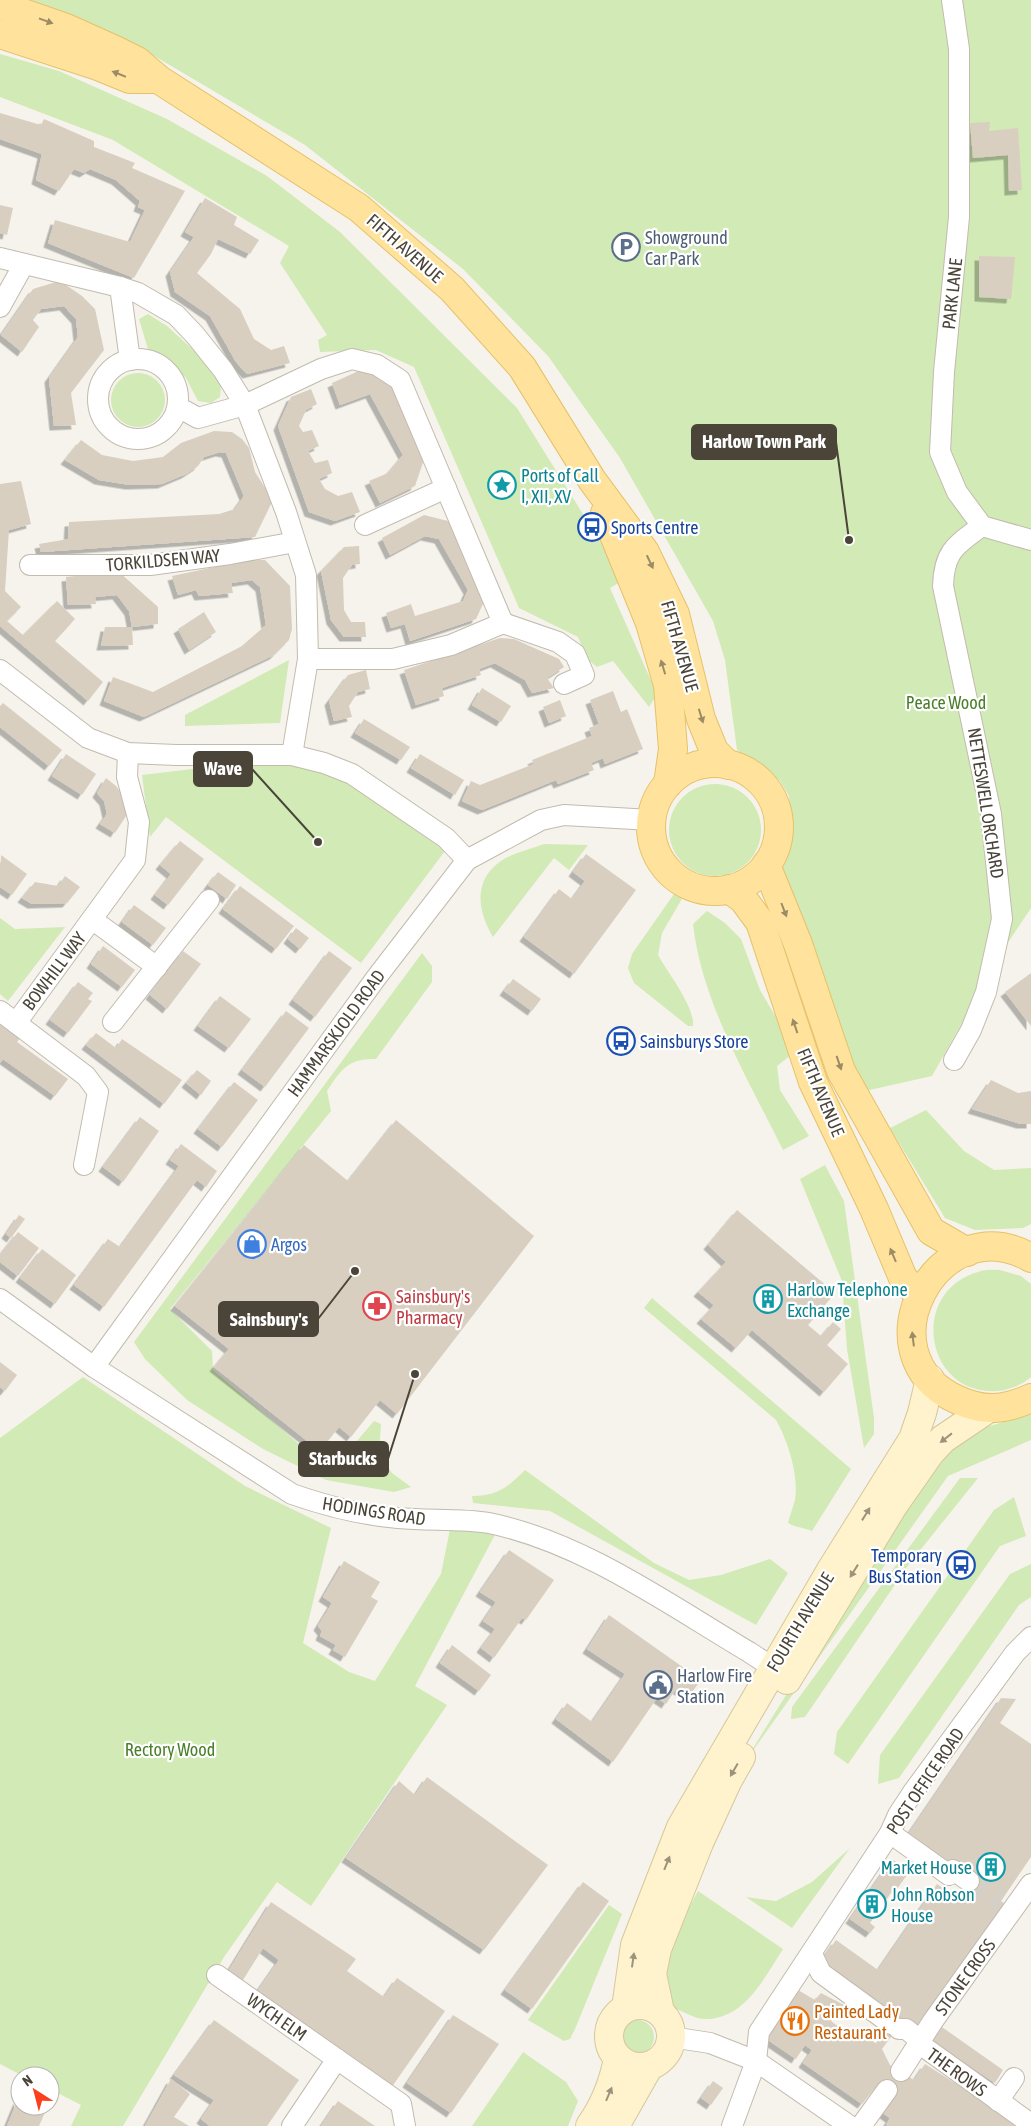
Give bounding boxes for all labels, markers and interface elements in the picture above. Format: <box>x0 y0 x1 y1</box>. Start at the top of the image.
one-way arrow <box>39 17 54 25</box>
one-way arrow <box>112 70 126 78</box>
street label: FIFTH AVENUE <box>363 209 448 287</box>
place label: Showground Car Park <box>645 227 728 269</box>
parking icon: Showground Car Park <box>611 232 641 262</box>
street label: PARK LANE <box>938 257 966 331</box>
callout: Harlow Town Park <box>692 425 836 459</box>
text: Harlow Town Park <box>702 430 827 452</box>
place label: Ports of Call I, XII, XV <box>521 465 599 507</box>
place icon: Ports of Call I, XII, XV <box>487 470 517 500</box>
bus stop icon: Sports Centre <box>577 512 607 542</box>
place label: Sports Centre <box>611 517 698 538</box>
street label: TORKILDSEN WAY <box>105 545 221 575</box>
one-way arrow <box>646 555 655 570</box>
street label: FIFTH AVENUE <box>657 598 703 694</box>
one-way arrow <box>658 659 666 674</box>
park label: Peace Wood <box>906 692 986 713</box>
one-way arrow <box>697 709 705 724</box>
street label: NETTESWELL ORCHARD <box>964 726 1008 880</box>
callout: Wave <box>194 752 252 786</box>
text: Wave <box>203 757 243 779</box>
one-way arrow <box>780 903 788 918</box>
street label: BOWHILL WAY <box>18 928 90 1014</box>
street label: HAMMARSKJOLD ROAD <box>283 965 389 1101</box>
one-way arrow <box>790 1018 798 1033</box>
bus stop icon: Sainsburys Store <box>606 1026 636 1056</box>
place label: Sainsburys Store <box>640 1031 748 1052</box>
street label: FIFTH AVENUE <box>793 1045 849 1140</box>
one-way arrow <box>835 1056 843 1071</box>
shop icon: Argos <box>237 1229 267 1259</box>
place label: Argos <box>271 1234 307 1255</box>
one-way arrow <box>889 1248 897 1262</box>
place label: Harlow Telephone Exchange <box>787 1279 908 1321</box>
building icon: Harlow Telephone Exchange <box>753 1284 783 1314</box>
place label: Sainsbury's Pharmacy <box>396 1286 470 1328</box>
pharmacy icon: Sainsbury's Pharmacy <box>362 1291 392 1321</box>
callout: Sainsbury's <box>219 1302 318 1336</box>
text: Sainsbury's <box>230 1308 309 1330</box>
one-way arrow <box>909 1330 917 1346</box>
one-way arrow <box>939 1433 953 1443</box>
callout: Starbucks <box>299 1442 388 1476</box>
text: Starbucks <box>309 1447 377 1469</box>
street label: HODINGS ROAD <box>321 1492 427 1530</box>
one-way arrow <box>862 1507 871 1520</box>
place label: Temporary Bus Station <box>868 1545 942 1587</box>
bus stop icon: Temporary Bus Station <box>946 1550 976 1580</box>
one-way arrow <box>849 1564 858 1577</box>
street label: FOURTH AVENUE <box>762 1568 838 1675</box>
place label: Harlow Fire Station <box>677 1665 752 1707</box>
public building icon: Harlow Fire Station <box>643 1670 673 1700</box>
street label: POST OFFICE ROAD <box>882 1724 968 1838</box>
park label: Rectory Wood <box>125 1739 215 1760</box>
one-way arrow <box>729 1764 738 1777</box>
building icon: Market House <box>976 1852 1006 1882</box>
one-way arrow <box>663 1855 671 1870</box>
place label: Market House <box>881 1857 972 1878</box>
place label: John Robson House <box>891 1884 975 1926</box>
building icon: John Robson House <box>857 1889 887 1919</box>
street label: STONE CROSS <box>930 1935 1000 2019</box>
one-way arrow <box>629 1951 637 1967</box>
street label: WYCH ELM <box>243 1989 311 2045</box>
place label: Painted Lady Restaurant <box>814 2001 899 2043</box>
restaurant icon: Painted Lady Restaurant <box>780 2006 810 2036</box>
street label: THE ROWS <box>923 2043 991 2101</box>
north arrow <box>10 2066 60 2116</box>
text: N <box>19 2072 35 2089</box>
one-way arrow <box>605 2087 613 2101</box>

